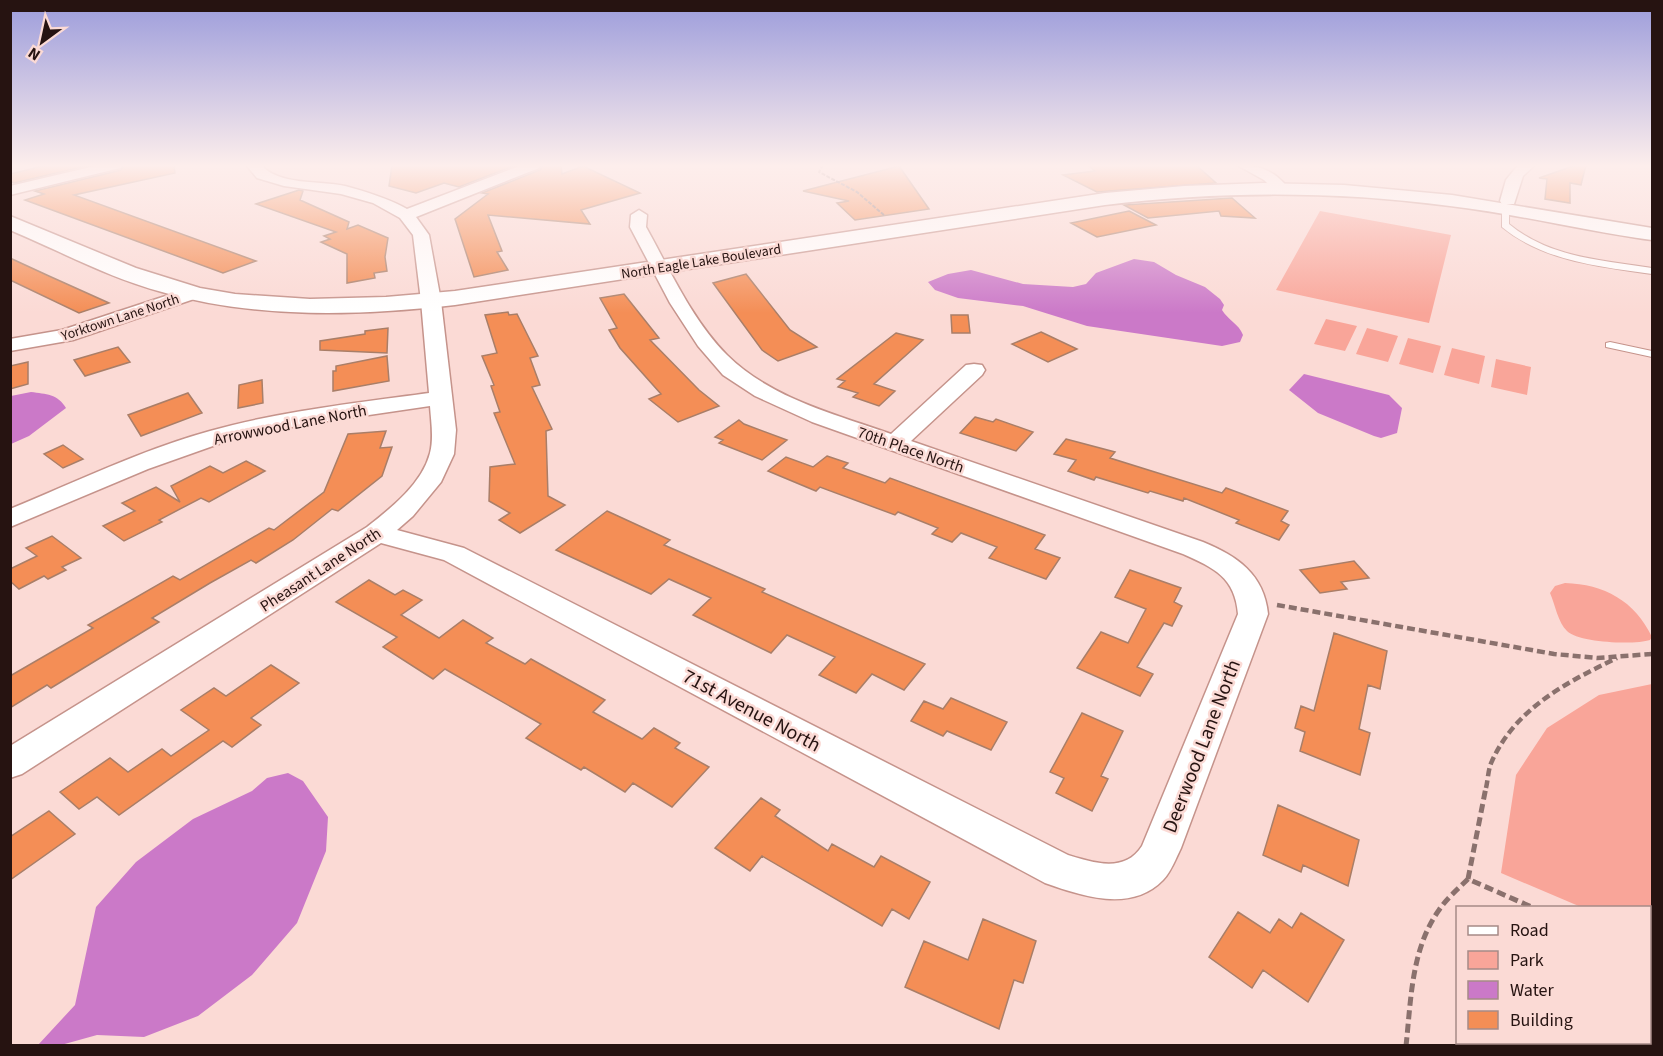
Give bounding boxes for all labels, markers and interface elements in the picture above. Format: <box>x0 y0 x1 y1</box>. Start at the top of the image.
north arrow <box>12 12 72 72</box>
text: N <box>24 42 45 66</box>
street label: North Eagle Lake Boulevard <box>620 239 783 285</box>
street label: Yorktown Lane North <box>58 289 182 347</box>
street label: Arrowwood Lane North <box>212 399 368 451</box>
street label: 70th Place North <box>855 421 967 478</box>
street label: Pheasant Lane North <box>256 522 385 617</box>
street label: Deerwood Lane North <box>1156 656 1248 837</box>
street label: 71st Avenue North <box>678 663 825 759</box>
legend <box>1456 906 1651 1044</box>
text: Road <box>1510 918 1549 943</box>
text: Park <box>1510 948 1544 973</box>
text: Water <box>1510 978 1554 1003</box>
text: Building <box>1510 1008 1573 1033</box>

